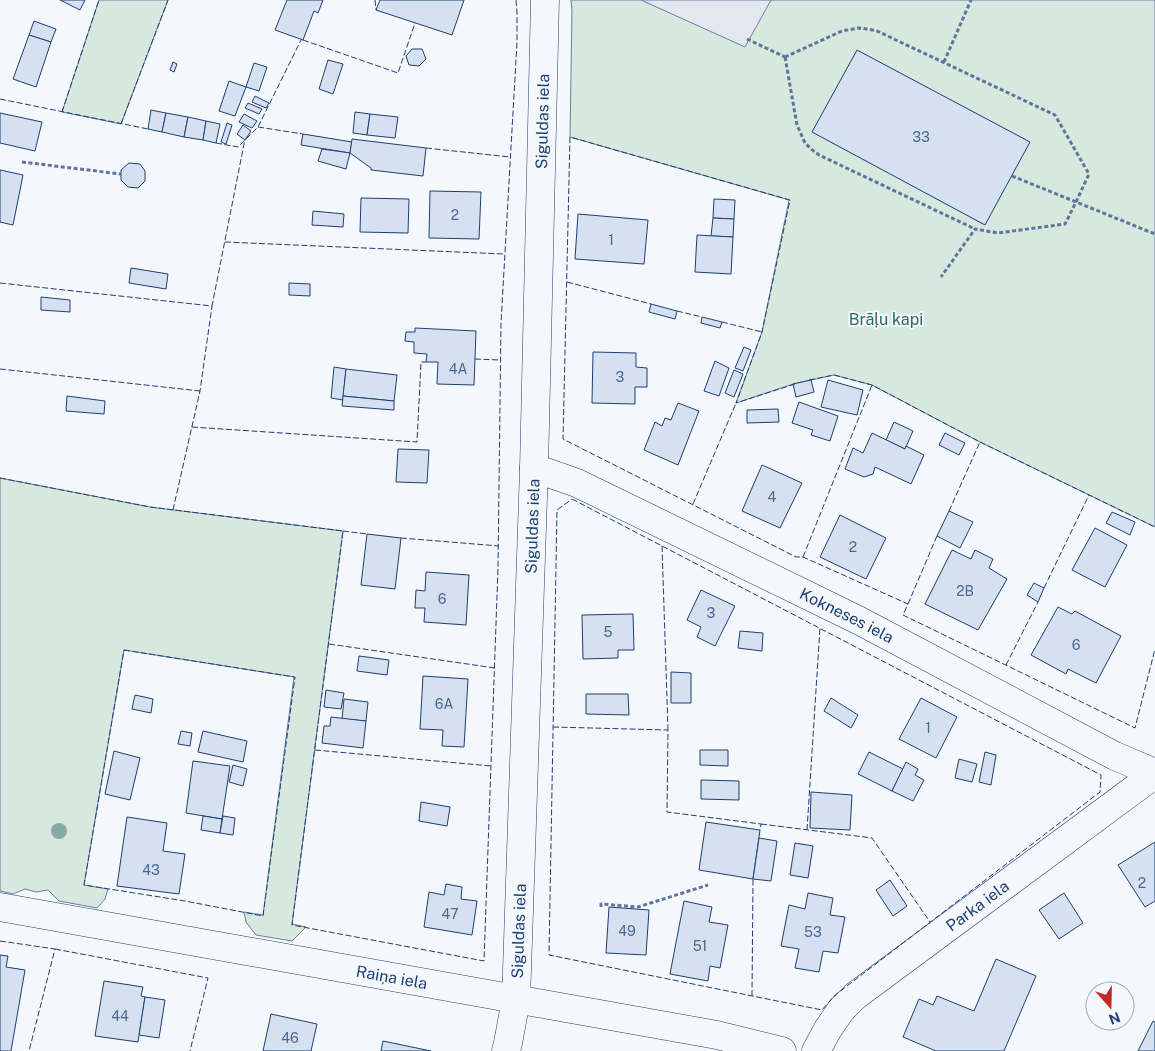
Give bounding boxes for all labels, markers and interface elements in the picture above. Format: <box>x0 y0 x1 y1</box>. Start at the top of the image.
street label: Siguldas iela <box>532 74 553 169</box>
house number: 33 <box>912 129 930 145</box>
house number: 2 <box>451 207 459 223</box>
house number: 1 <box>608 232 614 248</box>
park label: Brāļu kapi <box>849 310 923 329</box>
house number: 4A <box>449 361 467 377</box>
house number: 3 <box>616 369 625 385</box>
street label: Siguldas iela <box>521 478 544 574</box>
house number: 4 <box>768 489 777 505</box>
house number: 2 <box>849 539 857 555</box>
house number: 2B <box>956 583 974 599</box>
street label: Kokneses iela <box>797 584 897 647</box>
house number: 6 <box>438 591 447 607</box>
house number: 3 <box>707 605 716 621</box>
house number: 5 <box>604 624 613 640</box>
house number: 6 <box>1072 637 1081 653</box>
house number: 6A <box>435 696 453 712</box>
house number: 1 <box>925 720 931 736</box>
house number: 43 <box>142 862 160 878</box>
house number: 2 <box>1138 875 1146 891</box>
street label: Parka iela <box>942 876 1013 935</box>
street label: Siguldas iela <box>508 883 530 979</box>
house number: 47 <box>441 906 459 922</box>
house number: 49 <box>618 923 636 939</box>
house number: 53 <box>804 924 822 940</box>
house number: 51 <box>693 938 707 954</box>
street label: Raiņa iela <box>354 962 429 993</box>
north arrow <box>1085 981 1135 1031</box>
house number: 44 <box>111 1008 129 1024</box>
text: N <box>1107 1009 1122 1028</box>
house number: 46 <box>281 1030 299 1046</box>

